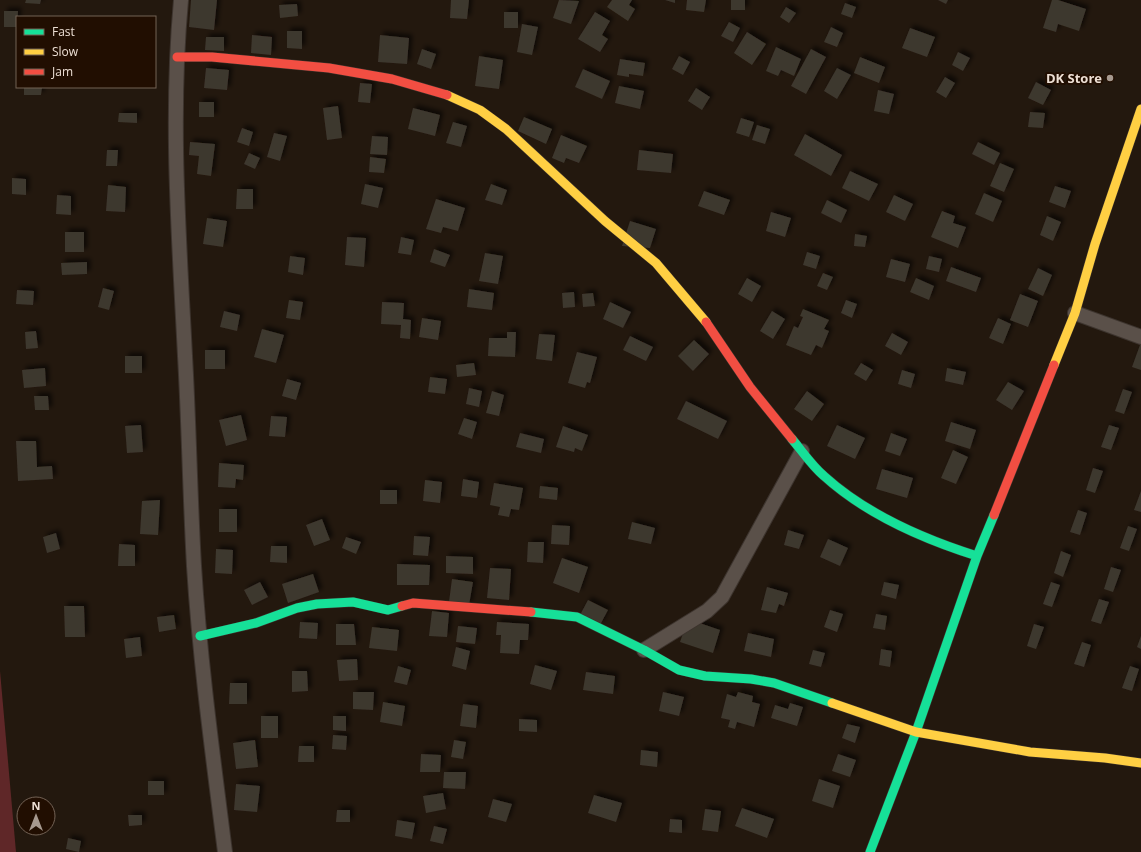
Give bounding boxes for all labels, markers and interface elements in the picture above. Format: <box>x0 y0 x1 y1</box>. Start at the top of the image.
legend <box>16 16 156 88</box>
text: Fast <box>52 23 75 40</box>
text: Slow <box>52 43 79 60</box>
text: Jam <box>51 63 73 80</box>
place label: DK Store <box>1046 69 1102 87</box>
marker: DK Store <box>1105 73 1115 83</box>
north arrow <box>16 796 56 836</box>
text: N <box>32 798 40 813</box>

